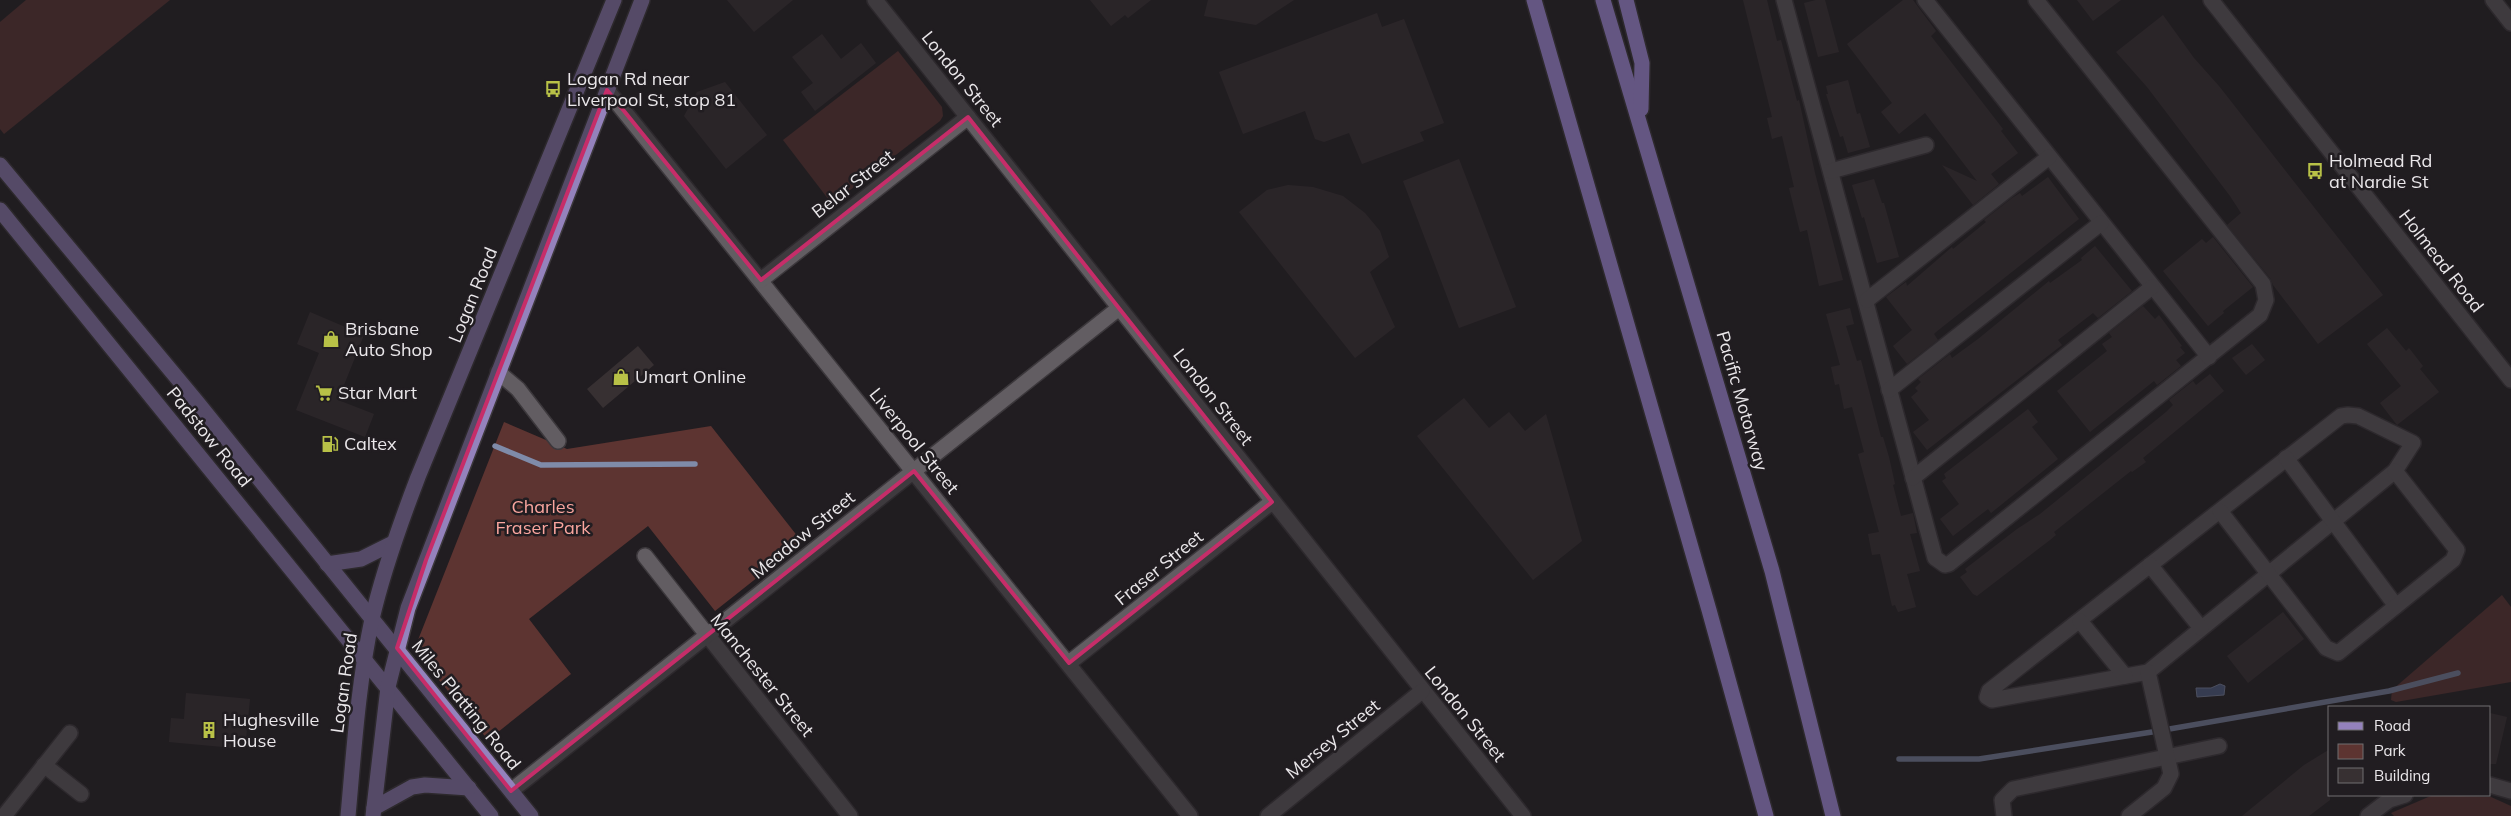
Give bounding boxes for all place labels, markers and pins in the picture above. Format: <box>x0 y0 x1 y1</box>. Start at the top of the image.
place label: Logan Rd near Liverpool St, stop 81 <box>567 67 736 111</box>
bus stop icon: Logan Rd near Liverpool St, stop 81 <box>543 79 563 99</box>
place label: Holmead Rd at Nardie St <box>2329 149 2432 193</box>
bus stop icon: Holmead Rd at Nardie St <box>2305 161 2325 181</box>
place label: Brisbane Auto Shop <box>345 317 433 361</box>
shop icon: Brisbane Auto Shop <box>321 329 341 349</box>
place label: Umart Online <box>635 365 746 388</box>
shop icon: Umart Online <box>611 367 631 387</box>
place label: Star Mart <box>338 381 417 404</box>
supermarket icon: Star Mart <box>314 383 334 403</box>
place label: Caltex <box>344 432 397 455</box>
fuel station icon: Caltex <box>320 434 340 454</box>
place label: Hughesville House <box>223 708 319 752</box>
building icon: Hughesville House <box>199 720 219 740</box>

